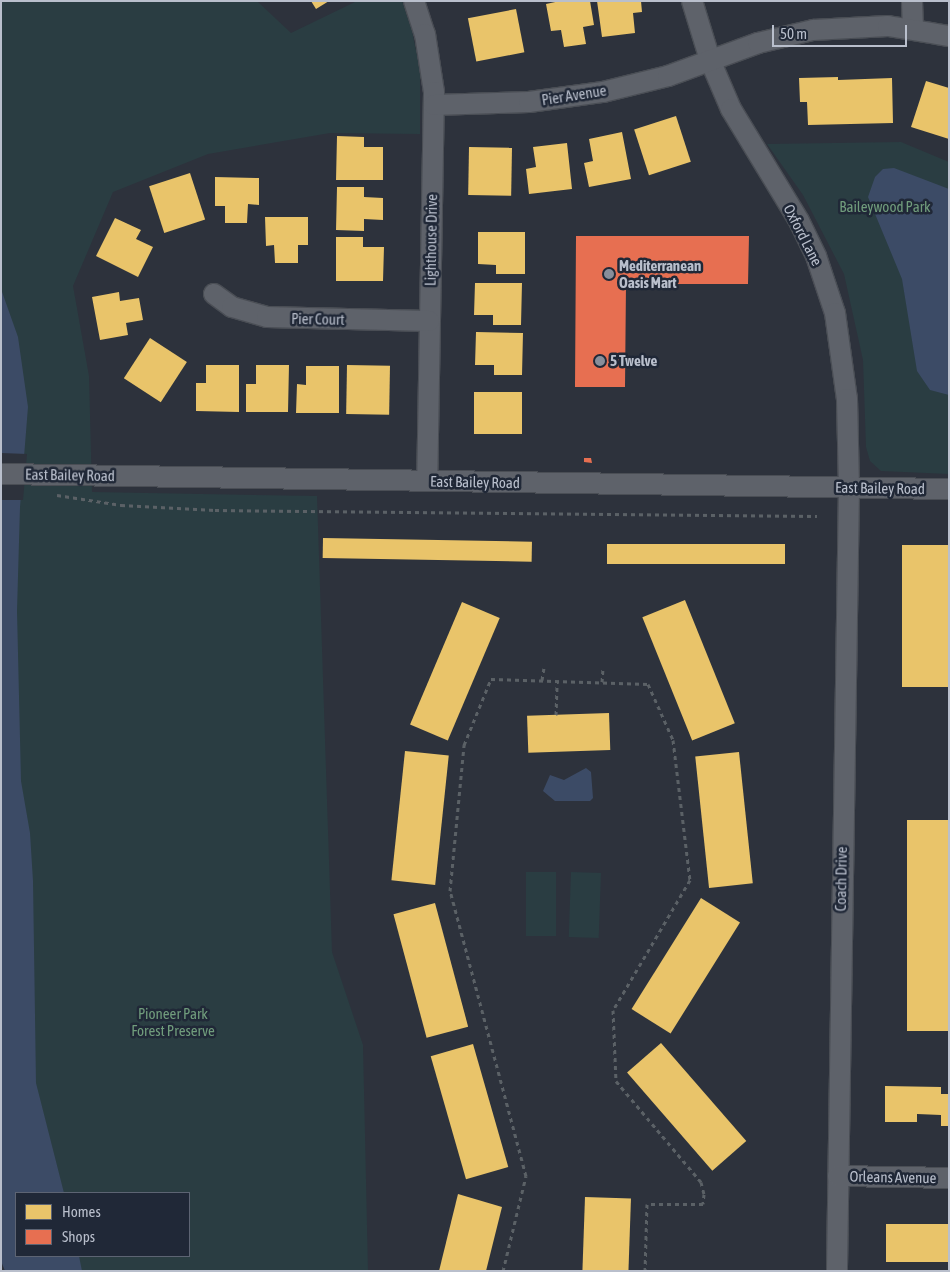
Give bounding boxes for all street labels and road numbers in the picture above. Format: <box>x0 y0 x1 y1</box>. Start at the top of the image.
street label: Pier Avenue <box>540 81 608 109</box>
street label: Lighthouse Drive <box>421 194 441 286</box>
street label: Oxford Lane <box>780 201 826 269</box>
street label: Pier Court <box>291 310 345 328</box>
street label: East Bailey Road <box>25 465 115 485</box>
street label: East Bailey Road <box>430 472 520 492</box>
street label: East Bailey Road <box>835 478 925 498</box>
street label: Coach Drive <box>831 846 851 912</box>
street label: Orleans Avenue <box>849 1167 937 1187</box>

